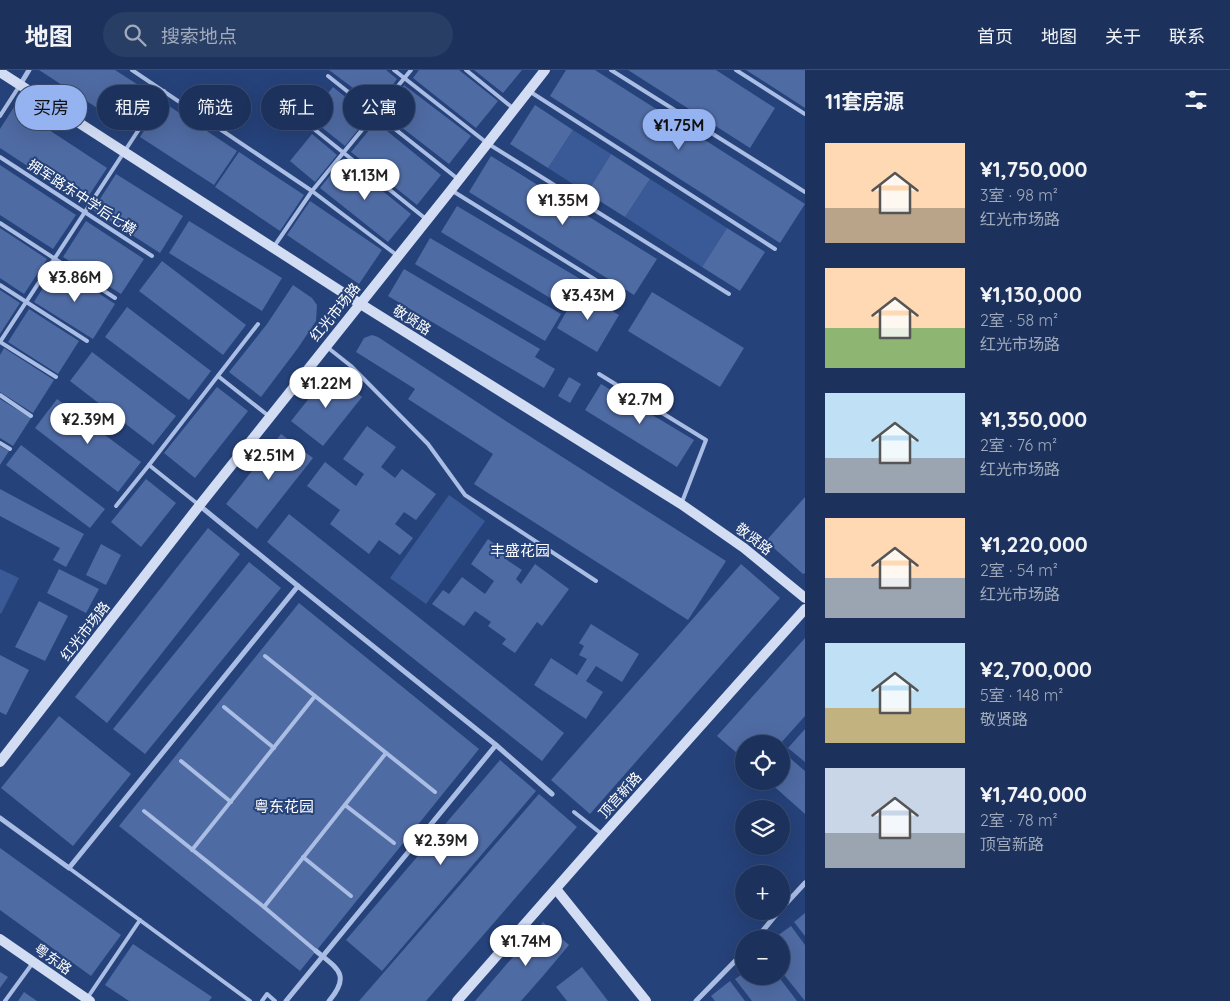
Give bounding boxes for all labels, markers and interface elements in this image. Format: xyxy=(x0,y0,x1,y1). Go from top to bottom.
search box xyxy=(103,12,453,57)
text: 地图 xyxy=(25,21,73,51)
icon: search xyxy=(121,21,149,49)
text: 搜索地点 xyxy=(161,24,237,48)
text: 首页 xyxy=(977,25,1013,48)
text: 地图 xyxy=(1041,25,1077,48)
text: 关于 xyxy=(1105,25,1141,48)
text: 联系 xyxy=(1169,25,1205,48)
chip: 买房 xyxy=(15,85,87,130)
chip: 租房 xyxy=(97,85,169,130)
chip: 筛选 xyxy=(179,85,251,130)
chip: 新上 xyxy=(261,85,333,130)
chip: 公寓 xyxy=(343,85,415,130)
icon: filters xyxy=(1182,86,1210,114)
text: 11套房源 xyxy=(825,88,904,114)
pin: ¥1.75M xyxy=(638,108,720,151)
text: ¥1.75M xyxy=(654,115,704,135)
street label: 拥军路东中学后七横 xyxy=(24,155,141,239)
text: ¥1,750,000 xyxy=(980,156,1087,182)
pin: ¥1.13M xyxy=(324,158,406,201)
icon: home xyxy=(865,163,925,223)
text: ¥1.13M xyxy=(342,165,388,185)
pin: ¥1.35M xyxy=(522,184,604,226)
text: 3室 · 98 m² xyxy=(980,185,1058,205)
text: ¥1.35M xyxy=(538,190,588,210)
text: 红光市场路 xyxy=(980,209,1060,229)
pin: ¥3.86M xyxy=(34,260,116,303)
text: ¥3.86M xyxy=(49,267,101,287)
pin: ¥3.43M xyxy=(547,278,629,321)
street label: 红光市场路 xyxy=(306,279,364,345)
text: ¥1,130,000 xyxy=(980,281,1082,307)
text: ¥3.43M xyxy=(562,285,614,305)
icon: home xyxy=(865,288,925,348)
street label: 敬贤路 xyxy=(389,301,435,339)
text: 2室 · 58 m² xyxy=(980,310,1058,330)
text: 红光市场路 xyxy=(980,334,1060,354)
pin: ¥1.22M xyxy=(285,366,367,409)
text: ¥1.22M xyxy=(300,373,352,393)
pin: ¥2.7M xyxy=(605,382,675,425)
text: ¥2.7M xyxy=(618,389,662,409)
pin: ¥2.39M xyxy=(47,402,129,445)
text: ¥1,350,000 xyxy=(980,406,1087,432)
text: ¥2.39M xyxy=(61,409,115,429)
icon: home xyxy=(865,413,925,473)
text: 2室 · 76 m² xyxy=(980,435,1057,455)
pin: ¥2.51M xyxy=(228,438,310,481)
text: ¥2.51M xyxy=(243,445,295,465)
text: 红光市场路 xyxy=(980,459,1060,479)
street label: 敬贤路 xyxy=(732,519,776,559)
text: ¥1,220,000 xyxy=(980,531,1088,557)
icon: home xyxy=(865,538,925,598)
district label: 丰盛花园 xyxy=(490,541,550,560)
text: 2室 · 54 m² xyxy=(980,560,1058,580)
text: 红光市场路 xyxy=(980,584,1060,604)
street label: 红光市场路 xyxy=(56,598,114,664)
text: ¥2,700,000 xyxy=(980,656,1092,682)
icon: home xyxy=(865,663,925,723)
text: 5室 · 148 m² xyxy=(980,685,1063,705)
text: 敬贤路 xyxy=(980,709,1028,729)
map controls xyxy=(735,735,790,985)
button: locate xyxy=(735,735,790,790)
street label: 顶宫新路 xyxy=(595,768,645,822)
text: ¥1,740,000 xyxy=(980,781,1087,807)
icon: home xyxy=(865,788,925,848)
district label: 粤东花园 xyxy=(254,797,314,816)
button: layers xyxy=(735,800,790,855)
text: 2室 · 78 m² xyxy=(980,810,1058,830)
pin: ¥2.39M xyxy=(400,824,482,866)
text: ¥2.39M xyxy=(414,830,468,850)
text: 顶宫新路 xyxy=(980,834,1044,854)
button: + xyxy=(735,865,790,920)
pin: ¥1.74M xyxy=(485,924,567,967)
button: − xyxy=(735,930,790,985)
text: ¥1.74M xyxy=(501,931,551,951)
street label: 粤东路 xyxy=(31,940,75,978)

